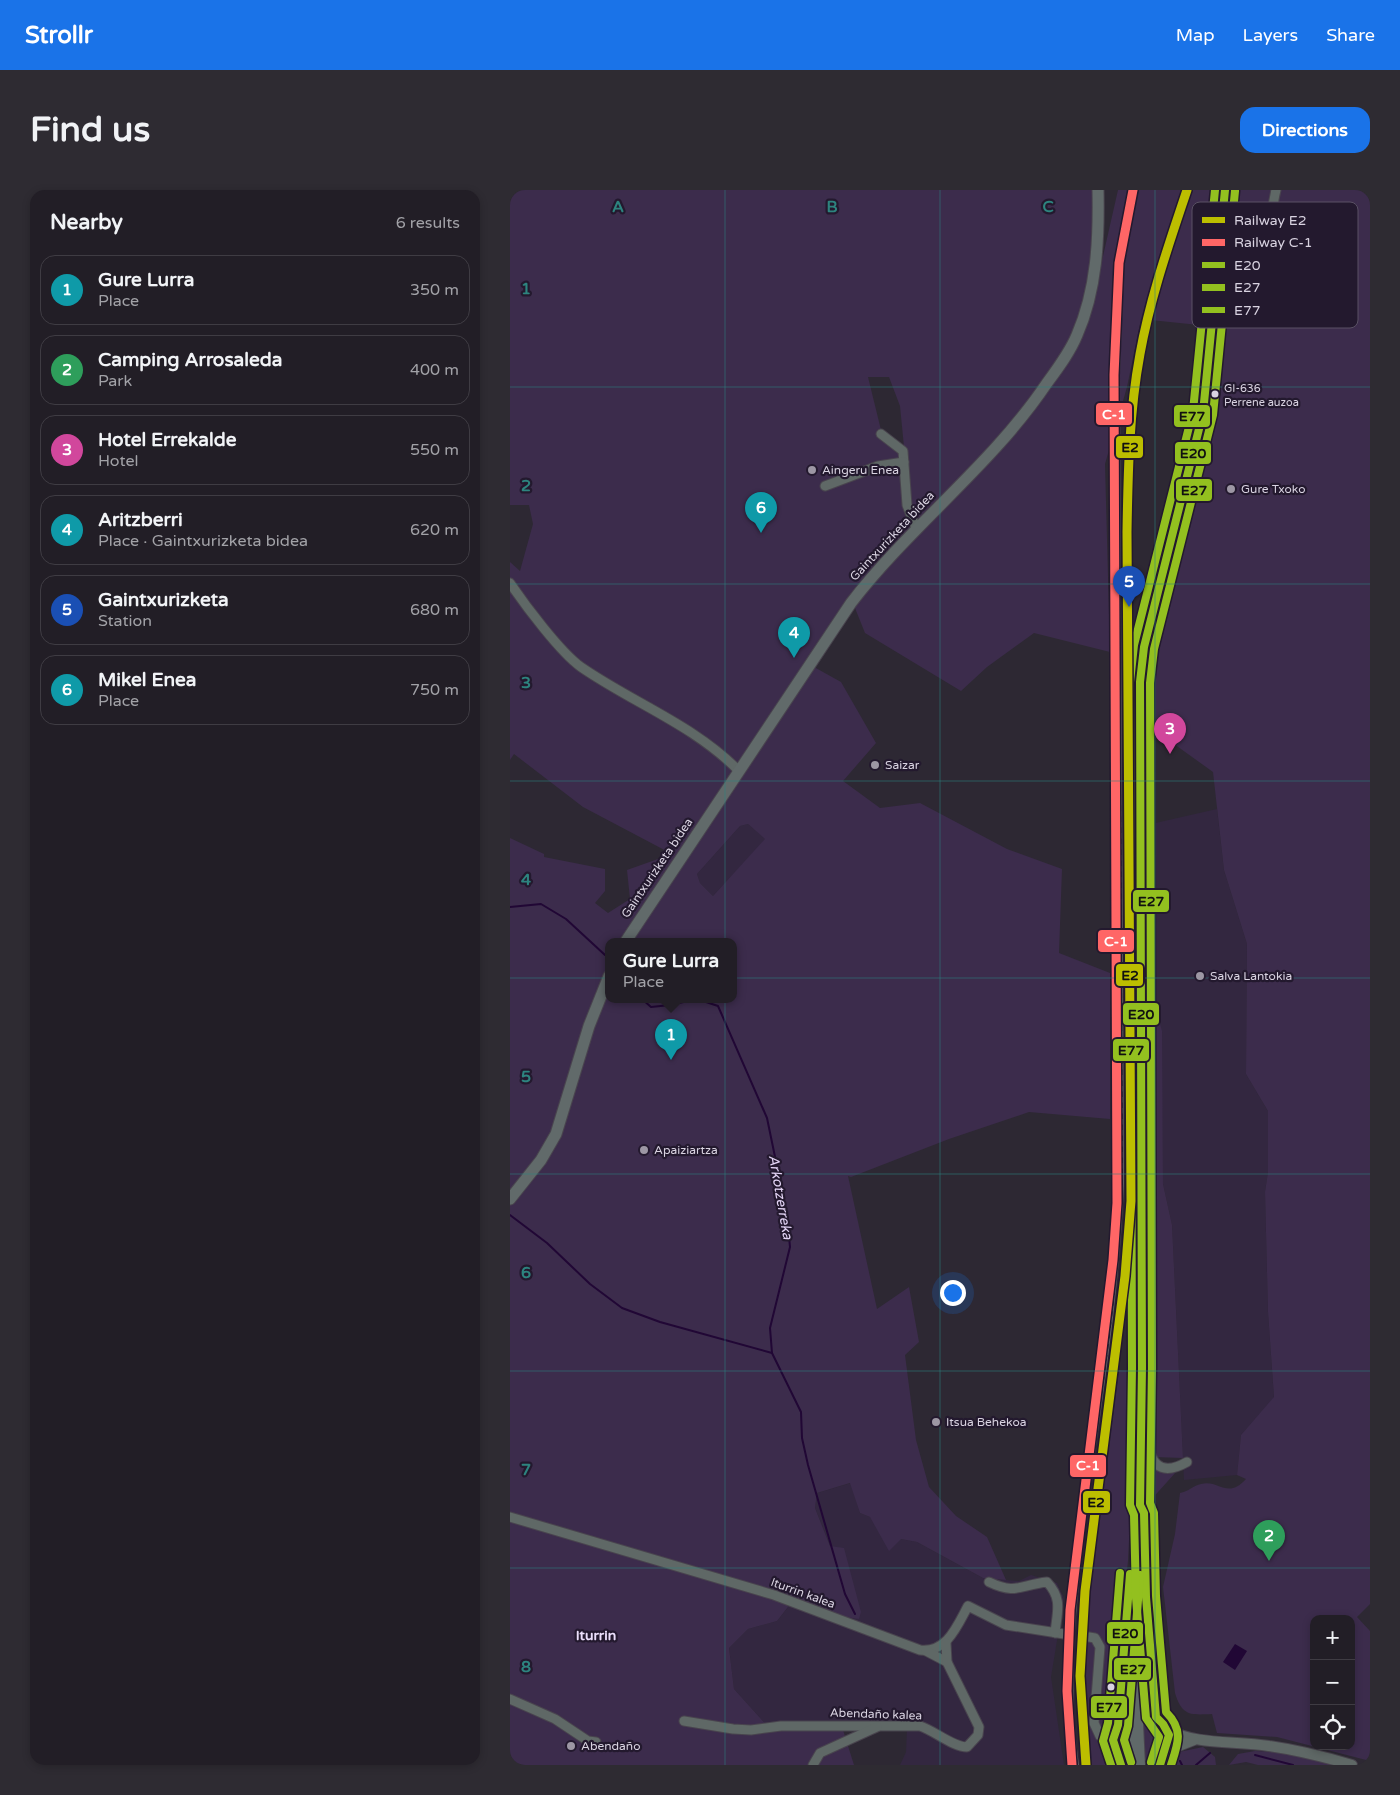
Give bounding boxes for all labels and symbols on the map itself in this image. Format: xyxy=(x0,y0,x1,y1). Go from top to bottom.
text: A xyxy=(612,197,624,217)
text: B xyxy=(826,197,838,217)
text: C xyxy=(1042,197,1054,217)
legend xyxy=(1192,202,1358,328)
text: Railway E2 xyxy=(1234,212,1306,229)
text: Railway C-1 xyxy=(1234,234,1313,251)
text: E20 xyxy=(1234,257,1261,274)
text: 1 xyxy=(521,279,531,299)
text: E27 xyxy=(1234,279,1261,296)
text: E77 xyxy=(1234,302,1261,319)
place label: GI-636 Perrene auzoa xyxy=(1224,382,1299,409)
marker: GI-636 Perrene auzoa xyxy=(1210,389,1220,399)
line badge: C-1 xyxy=(1095,402,1133,426)
line badge: E77 xyxy=(1173,404,1211,428)
text: C-1 xyxy=(1102,406,1126,423)
text: E77 xyxy=(1179,408,1205,425)
line badge: E2 xyxy=(1115,435,1144,459)
text: E2 xyxy=(1121,439,1139,456)
line badge: E20 xyxy=(1174,441,1212,465)
text: E20 xyxy=(1180,445,1206,462)
place label: Aingeru Enea xyxy=(822,463,899,477)
marker: Aingeru Enea xyxy=(806,464,818,476)
text: 2 xyxy=(521,476,531,496)
line badge: E27 xyxy=(1175,478,1213,502)
text: E27 xyxy=(1181,482,1207,499)
place label: Gure Txoko xyxy=(1241,482,1306,496)
marker: Gure Txoko xyxy=(1225,483,1237,495)
street label: Gaintxurizketa bidea xyxy=(847,488,937,584)
pin: 6 xyxy=(745,492,777,533)
pin: 5 xyxy=(1113,566,1145,607)
pin: 4 xyxy=(778,617,810,658)
text: 3 xyxy=(521,673,531,693)
pin: 3 xyxy=(1154,713,1186,754)
place label: Saizar xyxy=(885,758,920,772)
marker: Saizar xyxy=(869,759,881,771)
street label: Gaintxurizketa bidea xyxy=(618,815,696,921)
text: 4 xyxy=(521,870,531,890)
line badge: E27 xyxy=(1132,889,1170,913)
text: E27 xyxy=(1138,893,1164,910)
line badge: C-1 xyxy=(1097,929,1135,953)
text: C-1 xyxy=(1104,933,1128,950)
line badge: E2 xyxy=(1115,963,1144,987)
text: E2 xyxy=(1121,967,1139,984)
place label: Salva Lantokia xyxy=(1210,969,1292,983)
marker: Salva Lantokia xyxy=(1194,970,1206,982)
line badge: E20 xyxy=(1122,1002,1160,1026)
text: E20 xyxy=(1128,1006,1154,1023)
pin: 1 xyxy=(655,1019,687,1060)
line badge: E77 xyxy=(1112,1038,1150,1062)
text: E77 xyxy=(1118,1042,1144,1059)
text: 5 xyxy=(521,1067,531,1087)
place label: Apaiziartza xyxy=(654,1143,718,1157)
marker: Apaiziartza xyxy=(638,1144,650,1156)
water label: Arkotzerreka xyxy=(765,1153,797,1242)
text: 6 xyxy=(521,1263,531,1283)
your location xyxy=(940,1280,966,1306)
place label: Itsua Behekoa xyxy=(946,1415,1026,1429)
marker: Itsua Behekoa xyxy=(930,1416,942,1428)
line badge: C-1 xyxy=(1069,1454,1107,1478)
text: C-1 xyxy=(1076,1457,1100,1474)
text: 7 xyxy=(521,1460,531,1480)
line badge: E2 xyxy=(1082,1490,1111,1514)
text: E2 xyxy=(1087,1494,1105,1511)
pin: 2 xyxy=(1253,1520,1285,1561)
street label: Iturrin kalea xyxy=(769,1575,837,1611)
line badge: E20 xyxy=(1106,1621,1144,1645)
text: E20 xyxy=(1112,1625,1138,1642)
district label: Iturrin xyxy=(576,1627,616,1644)
text: 8 xyxy=(521,1657,531,1677)
line badge: E27 xyxy=(1113,1657,1152,1681)
text: E27 xyxy=(1120,1661,1146,1678)
unlabelled marker xyxy=(1106,1682,1116,1692)
line badge: E77 xyxy=(1090,1695,1128,1719)
text: E77 xyxy=(1096,1699,1122,1716)
street label: Abendaño kalea xyxy=(830,1705,922,1723)
place label: Abendaño xyxy=(581,1739,640,1753)
marker: Abendaño xyxy=(565,1740,577,1752)

